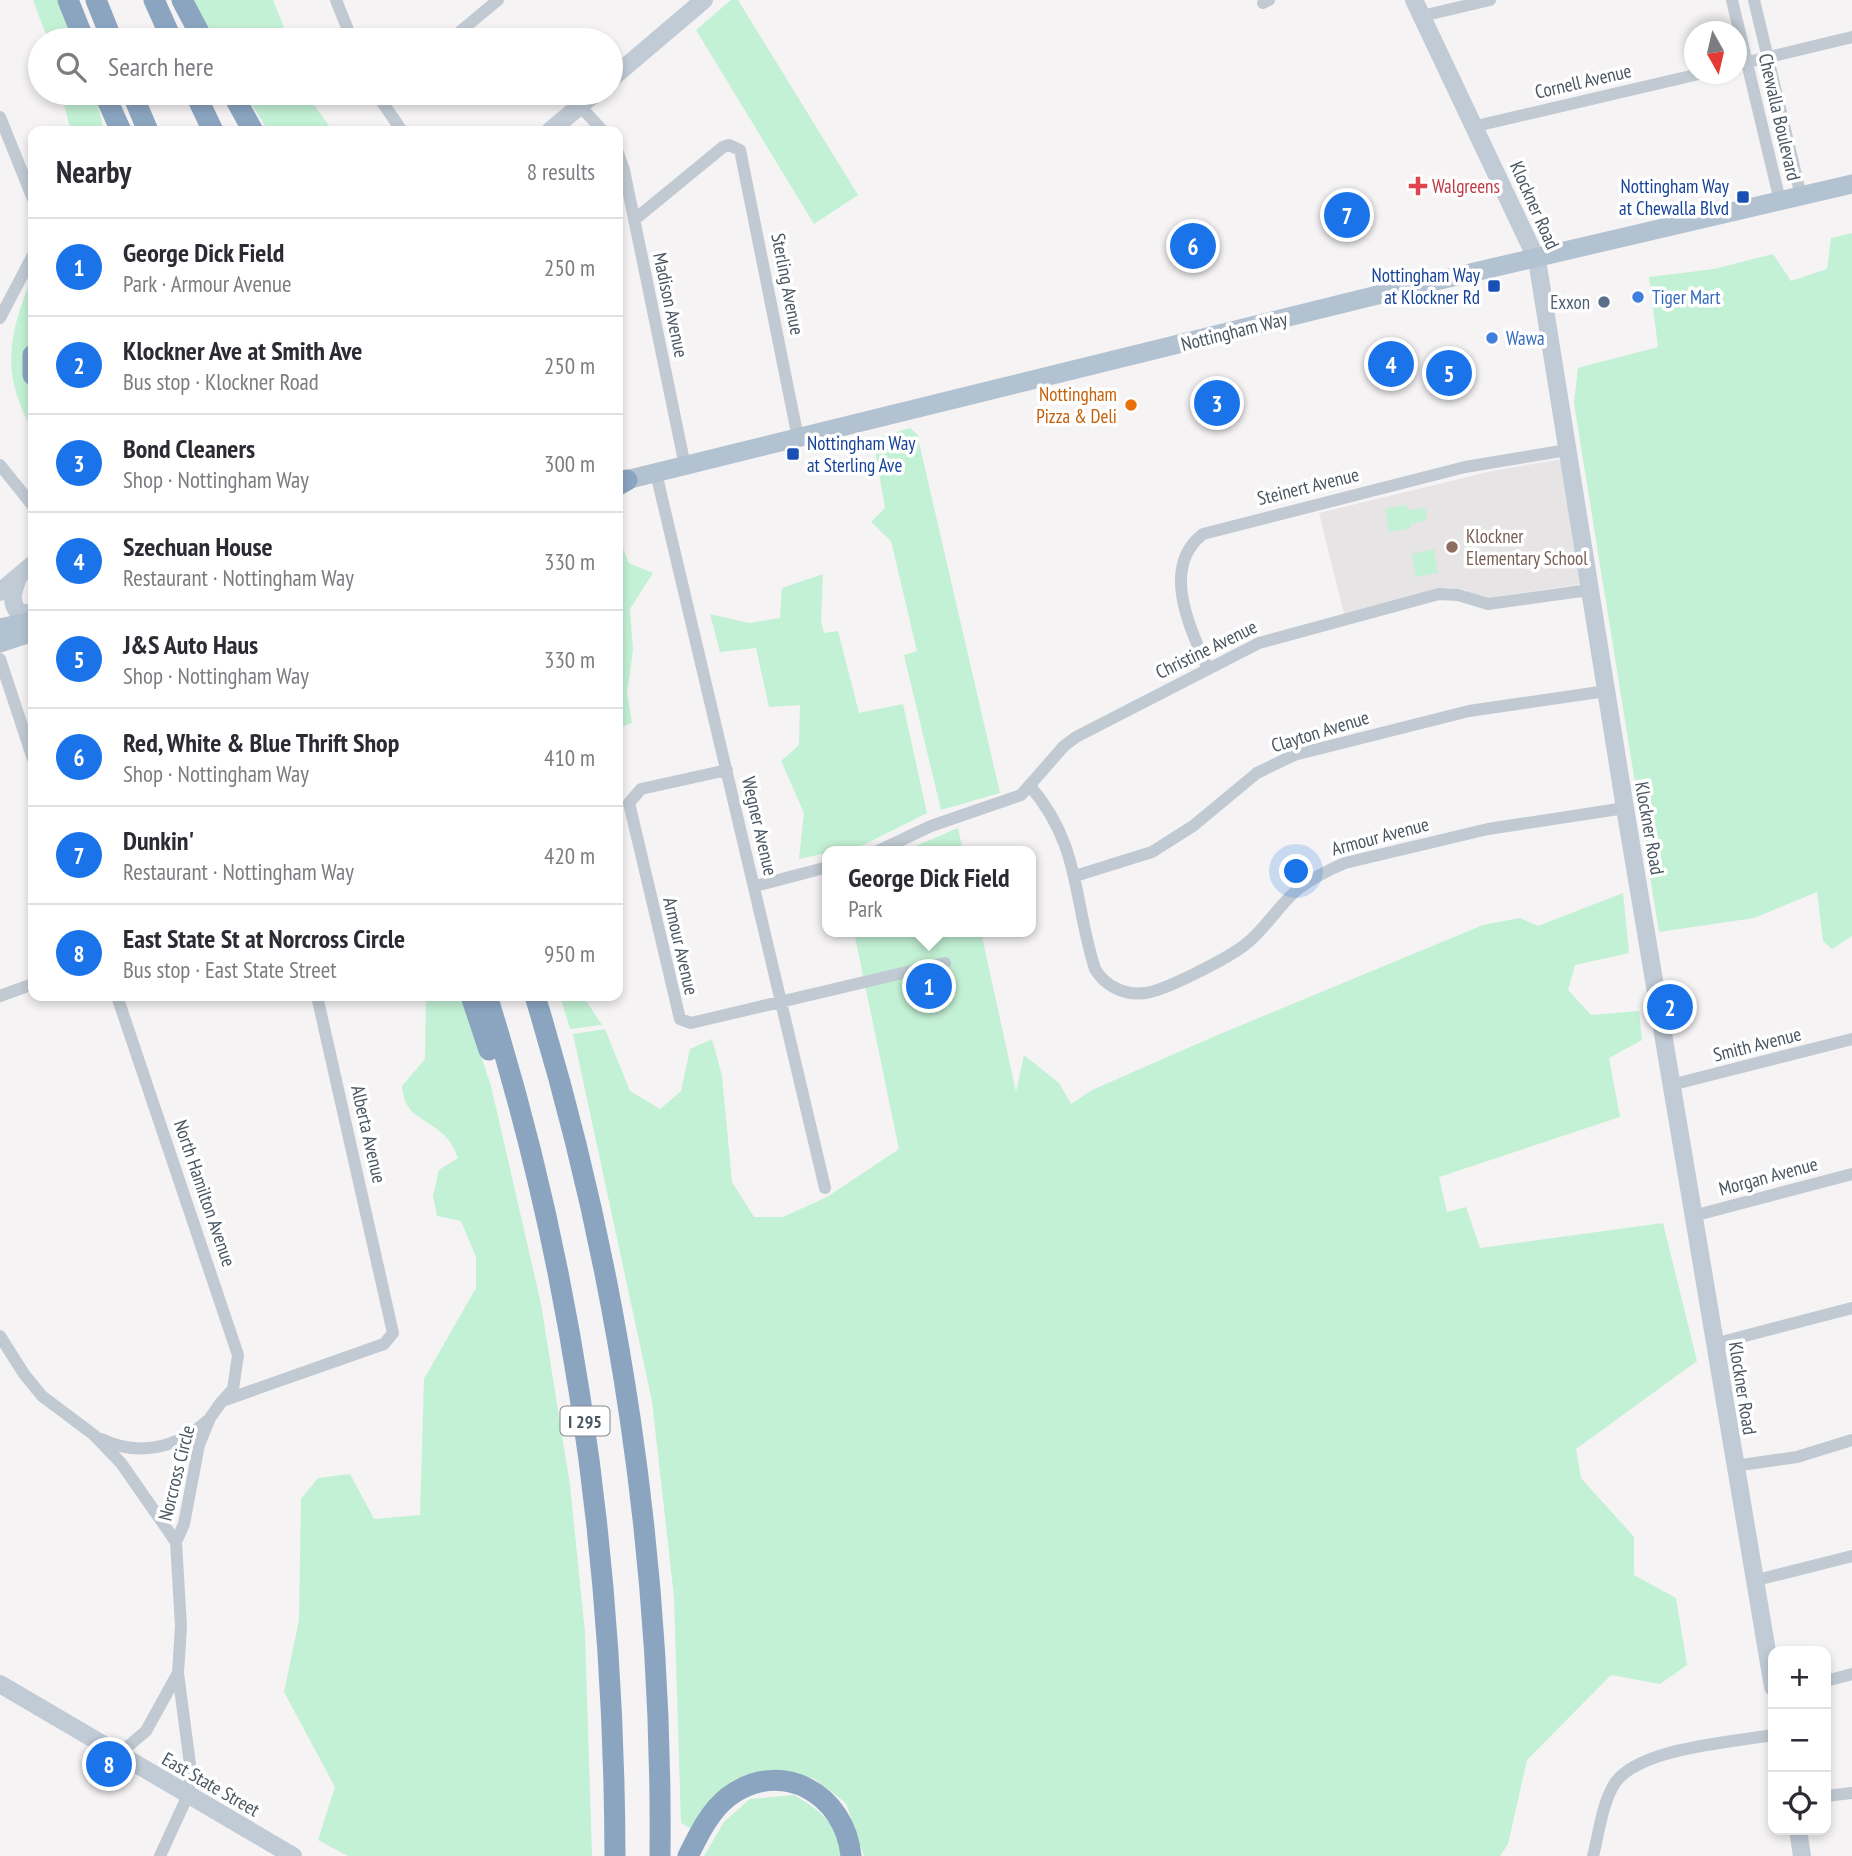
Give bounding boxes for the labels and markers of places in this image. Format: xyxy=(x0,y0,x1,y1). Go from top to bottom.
place label: Walgreens xyxy=(1432,174,1500,198)
place label: Nottingham Way at Chewalla Blvd xyxy=(1619,174,1730,220)
marker: Walgreens xyxy=(1410,178,1426,194)
pin: 7 xyxy=(1324,189,1370,241)
marker: Nottingham Way at Chewalla Blvd xyxy=(1735,189,1751,205)
pin: 6 xyxy=(1170,220,1216,272)
place label: Nottingham Way at Klockner Rd xyxy=(1372,263,1481,309)
marker: Nottingham Way at Klockner Rd xyxy=(1486,278,1502,294)
place label: Tiger Mart xyxy=(1652,285,1721,309)
marker: Tiger Mart xyxy=(1630,289,1646,305)
place label: Exxon xyxy=(1550,290,1590,314)
marker: Exxon xyxy=(1596,294,1612,310)
place label: Wawa xyxy=(1506,326,1545,350)
marker: Wawa xyxy=(1484,330,1500,346)
pin: 4 xyxy=(1368,338,1414,390)
pin: 5 xyxy=(1426,347,1472,399)
pin: 3 xyxy=(1194,377,1240,429)
place label: Nottingham Pizza & Deli xyxy=(1036,382,1117,428)
marker: Nottingham Pizza & Deli xyxy=(1123,397,1139,413)
place label: Nottingham Way at Sterling Ave xyxy=(807,431,916,477)
marker: Nottingham Way at Sterling Ave xyxy=(785,446,801,462)
place label: Klockner Elementary School xyxy=(1466,524,1588,570)
marker: Klockner Elementary School xyxy=(1444,539,1460,555)
pin: 1 xyxy=(906,960,952,1012)
pin: 2 xyxy=(1647,981,1693,1033)
pin: 8 xyxy=(86,1738,132,1790)

